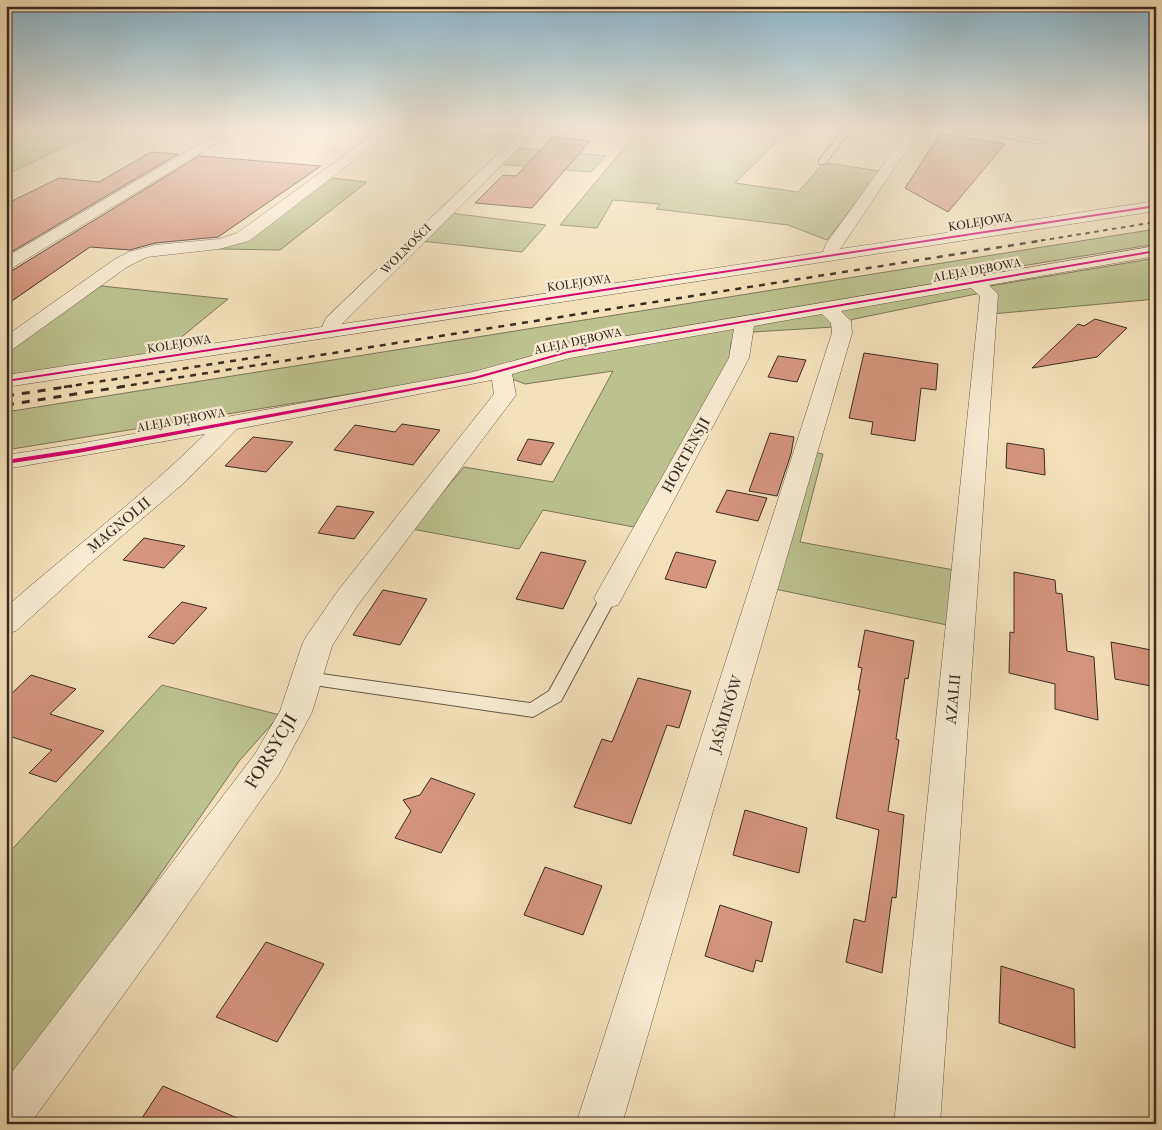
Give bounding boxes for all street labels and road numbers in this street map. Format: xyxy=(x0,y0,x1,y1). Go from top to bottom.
street label: KOLEJOWA xyxy=(947,210,1013,234)
street label: WOLNOŚCI xyxy=(376,220,434,278)
street label: ALEJA DĘBOWA xyxy=(931,255,1022,285)
street label: KOLEJOWA xyxy=(546,272,612,294)
street label: ALEJA DĘBOWA xyxy=(532,325,623,357)
street label: KOLEJOWA xyxy=(146,332,212,356)
street label: ALEJA DĘBOWA xyxy=(135,405,226,435)
street label: HORTENSJI xyxy=(658,414,714,496)
street label: MAGNOLII xyxy=(84,493,155,557)
street label: JAŚMINÓW xyxy=(705,672,747,756)
street label: AZALII xyxy=(942,673,964,726)
street label: FORSYCJI xyxy=(241,710,302,793)

